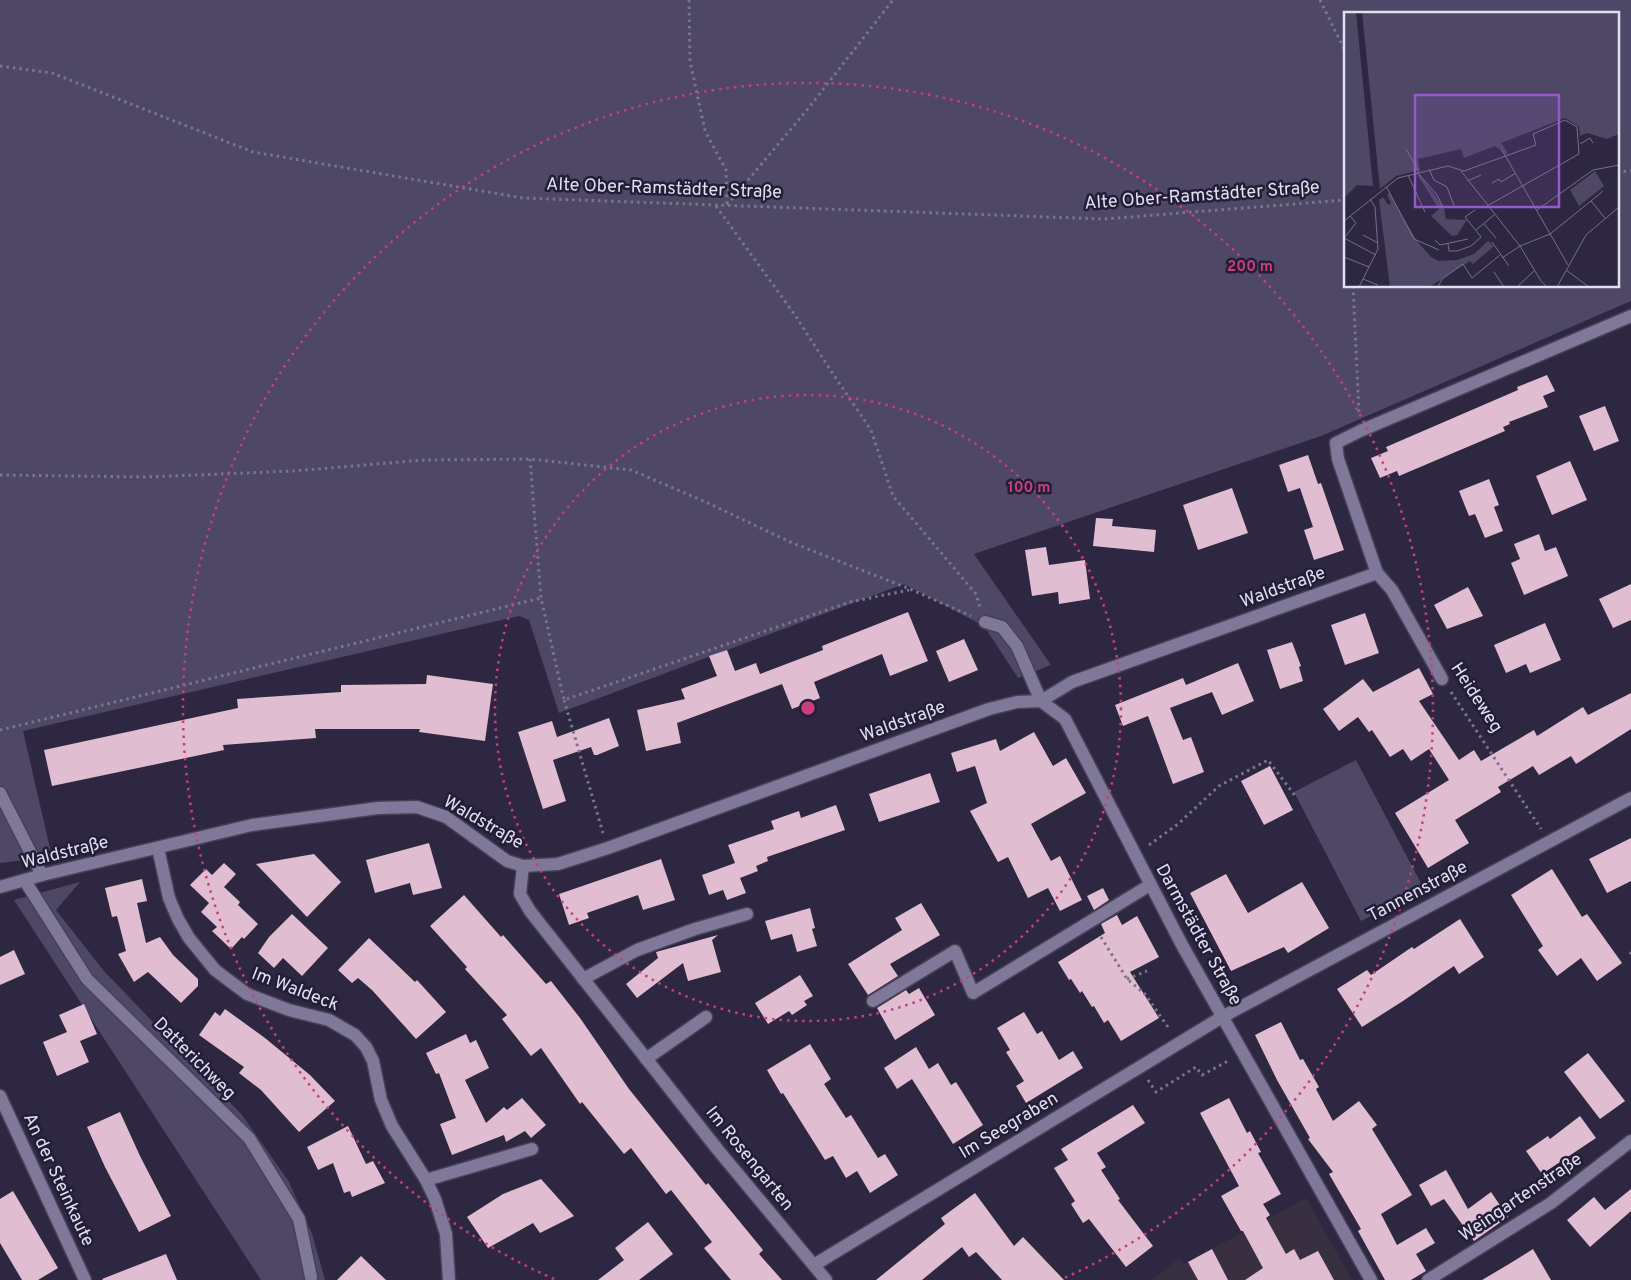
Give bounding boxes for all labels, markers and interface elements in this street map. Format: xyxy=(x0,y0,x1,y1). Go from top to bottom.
inset map xyxy=(1344,12,1618,288)
street label: Alte Ober-Ramstädter Straße xyxy=(546,173,782,205)
street label: Alte Ober-Ramstädter Straße xyxy=(1084,176,1320,216)
text: 200 m xyxy=(1227,258,1273,277)
text: 100 m xyxy=(1008,479,1050,498)
street label: Waldstraße xyxy=(1237,562,1329,614)
street label: Heideweg xyxy=(1445,658,1507,738)
street label: Waldstraße xyxy=(857,696,949,748)
centre of rings xyxy=(799,699,817,717)
street label: Waldstraße xyxy=(439,791,527,855)
street label: Waldstraße xyxy=(19,831,111,875)
street label: Tannenstraße xyxy=(1364,856,1472,928)
street label: Darmstädter Straße xyxy=(1150,860,1246,1010)
street label: Im Waldeck xyxy=(248,963,342,1017)
street label: Datterichweg xyxy=(148,1013,240,1105)
street label: Im Seegraben xyxy=(955,1087,1063,1165)
street label: Im Rosengarten xyxy=(700,1102,798,1216)
street label: An der Steinkaute xyxy=(17,1110,99,1250)
street label: Weingartenstraße xyxy=(1455,1148,1587,1248)

